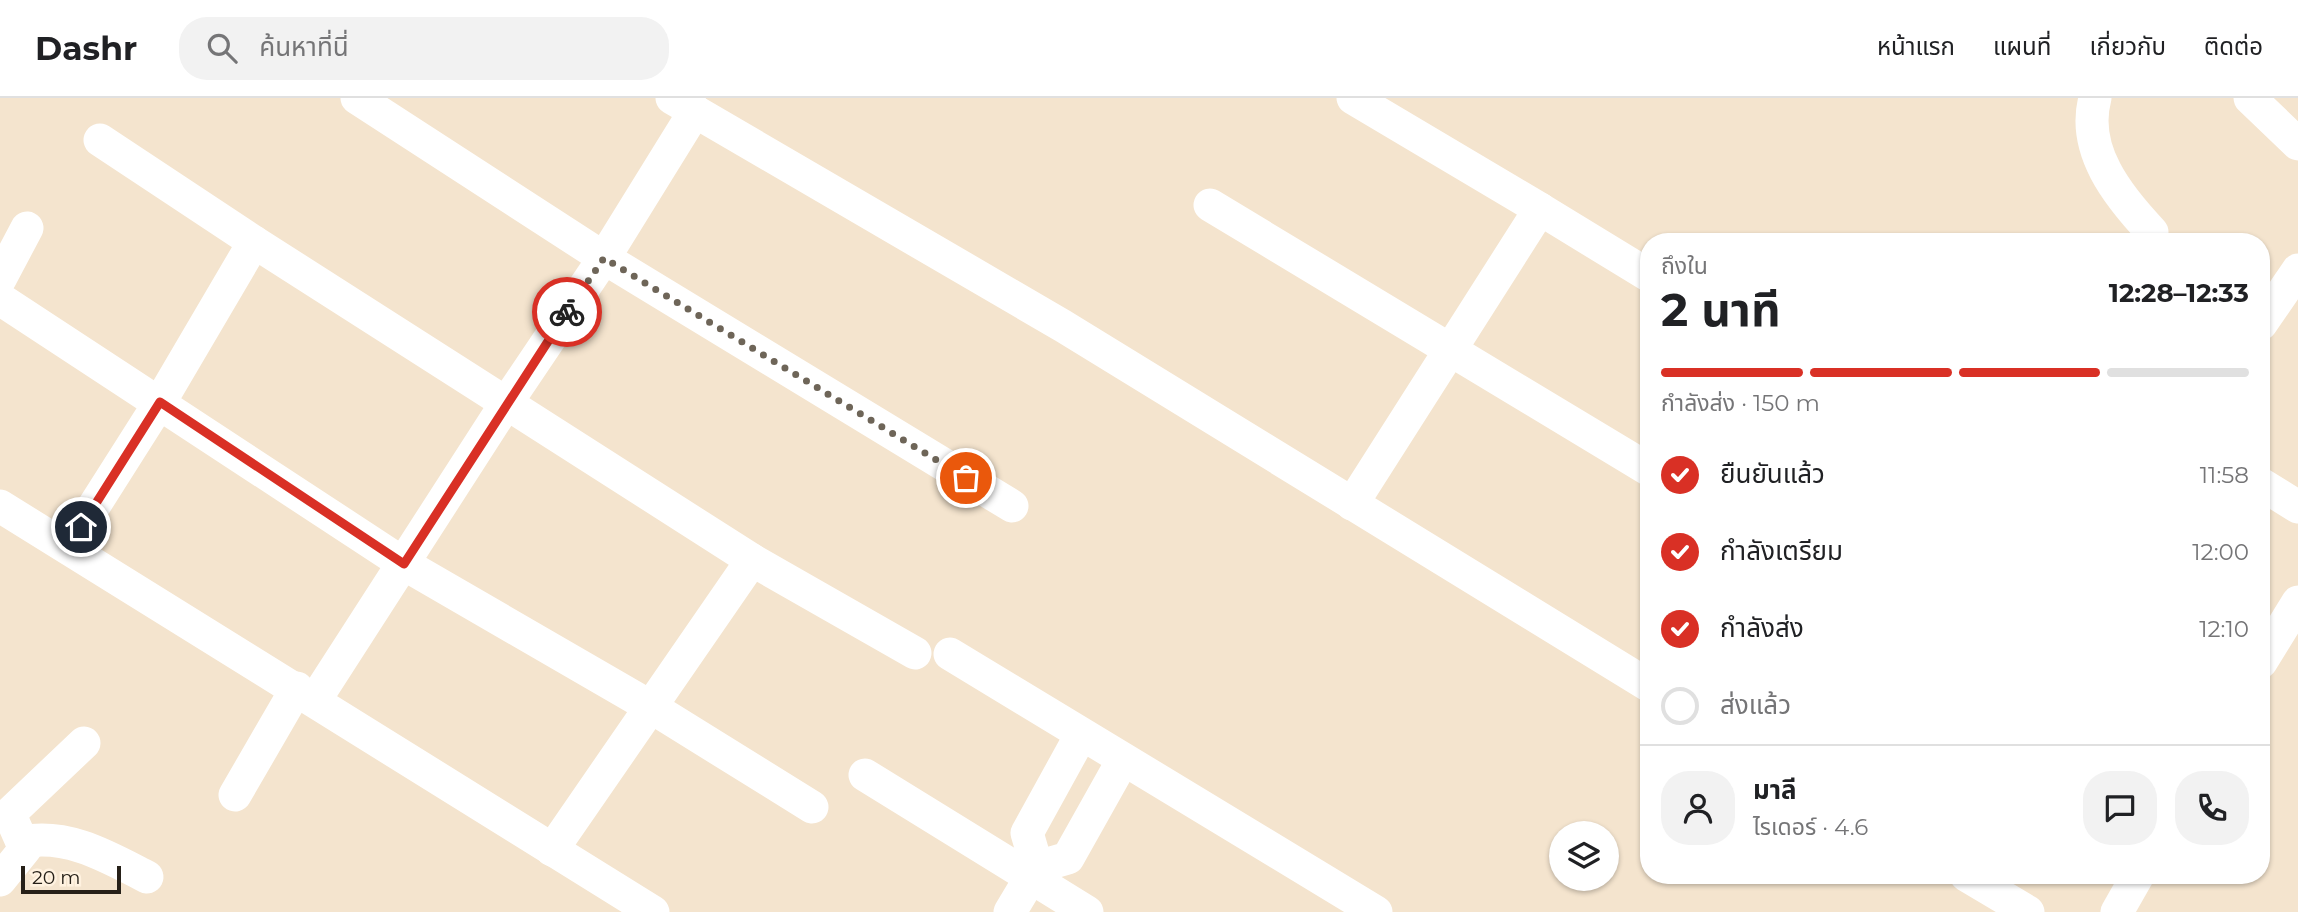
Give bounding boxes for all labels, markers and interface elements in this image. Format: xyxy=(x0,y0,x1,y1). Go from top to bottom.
search box xyxy=(179,17,669,80)
text: Dashr xyxy=(35,28,137,68)
icon: search xyxy=(203,29,241,67)
text: ค้นหาที่นี่ xyxy=(259,31,349,63)
text: หน้าแรก xyxy=(1877,32,1955,61)
text: แผนที่ xyxy=(1993,32,2051,61)
text: เกี่ยวกับ xyxy=(2089,32,2166,61)
text: ติดต่อ xyxy=(2204,32,2263,61)
text: ถึงใน xyxy=(1661,252,1708,280)
courier xyxy=(532,277,602,347)
text: 12:28–12:33 xyxy=(2109,277,2249,309)
text: 2 นาที xyxy=(1661,281,1781,338)
icon: bike xyxy=(548,293,586,331)
text: กำลังส่ง · 150 m xyxy=(1661,389,1820,417)
pin xyxy=(936,448,996,508)
icon: check xyxy=(1661,456,1699,494)
text: ยืนยันแล้ว xyxy=(1720,458,1825,490)
icon: bag xyxy=(947,459,985,497)
text: 11:58 xyxy=(2200,461,2249,489)
pin xyxy=(51,497,111,557)
icon: home xyxy=(62,508,100,546)
icon: check xyxy=(1661,533,1699,571)
text: กำลังเตรียม xyxy=(1720,535,1843,567)
text: 12:00 xyxy=(2192,538,2249,566)
icon: check xyxy=(1661,610,1699,648)
text: กำลังส่ง xyxy=(1720,612,1804,644)
text: 12:10 xyxy=(2199,615,2249,643)
text: ส่งแล้ว xyxy=(1720,689,1791,721)
button: person xyxy=(1661,771,1735,845)
button: chat xyxy=(2083,771,2157,845)
button: phone xyxy=(2175,771,2249,845)
text: มาลี xyxy=(1753,774,1797,806)
text: ไรเดอร์ · 4.6 xyxy=(1753,813,1868,841)
map controls xyxy=(1549,821,1619,891)
button: layers xyxy=(1549,821,1619,891)
scale bar xyxy=(21,863,121,895)
text: 20 m xyxy=(32,866,80,889)

